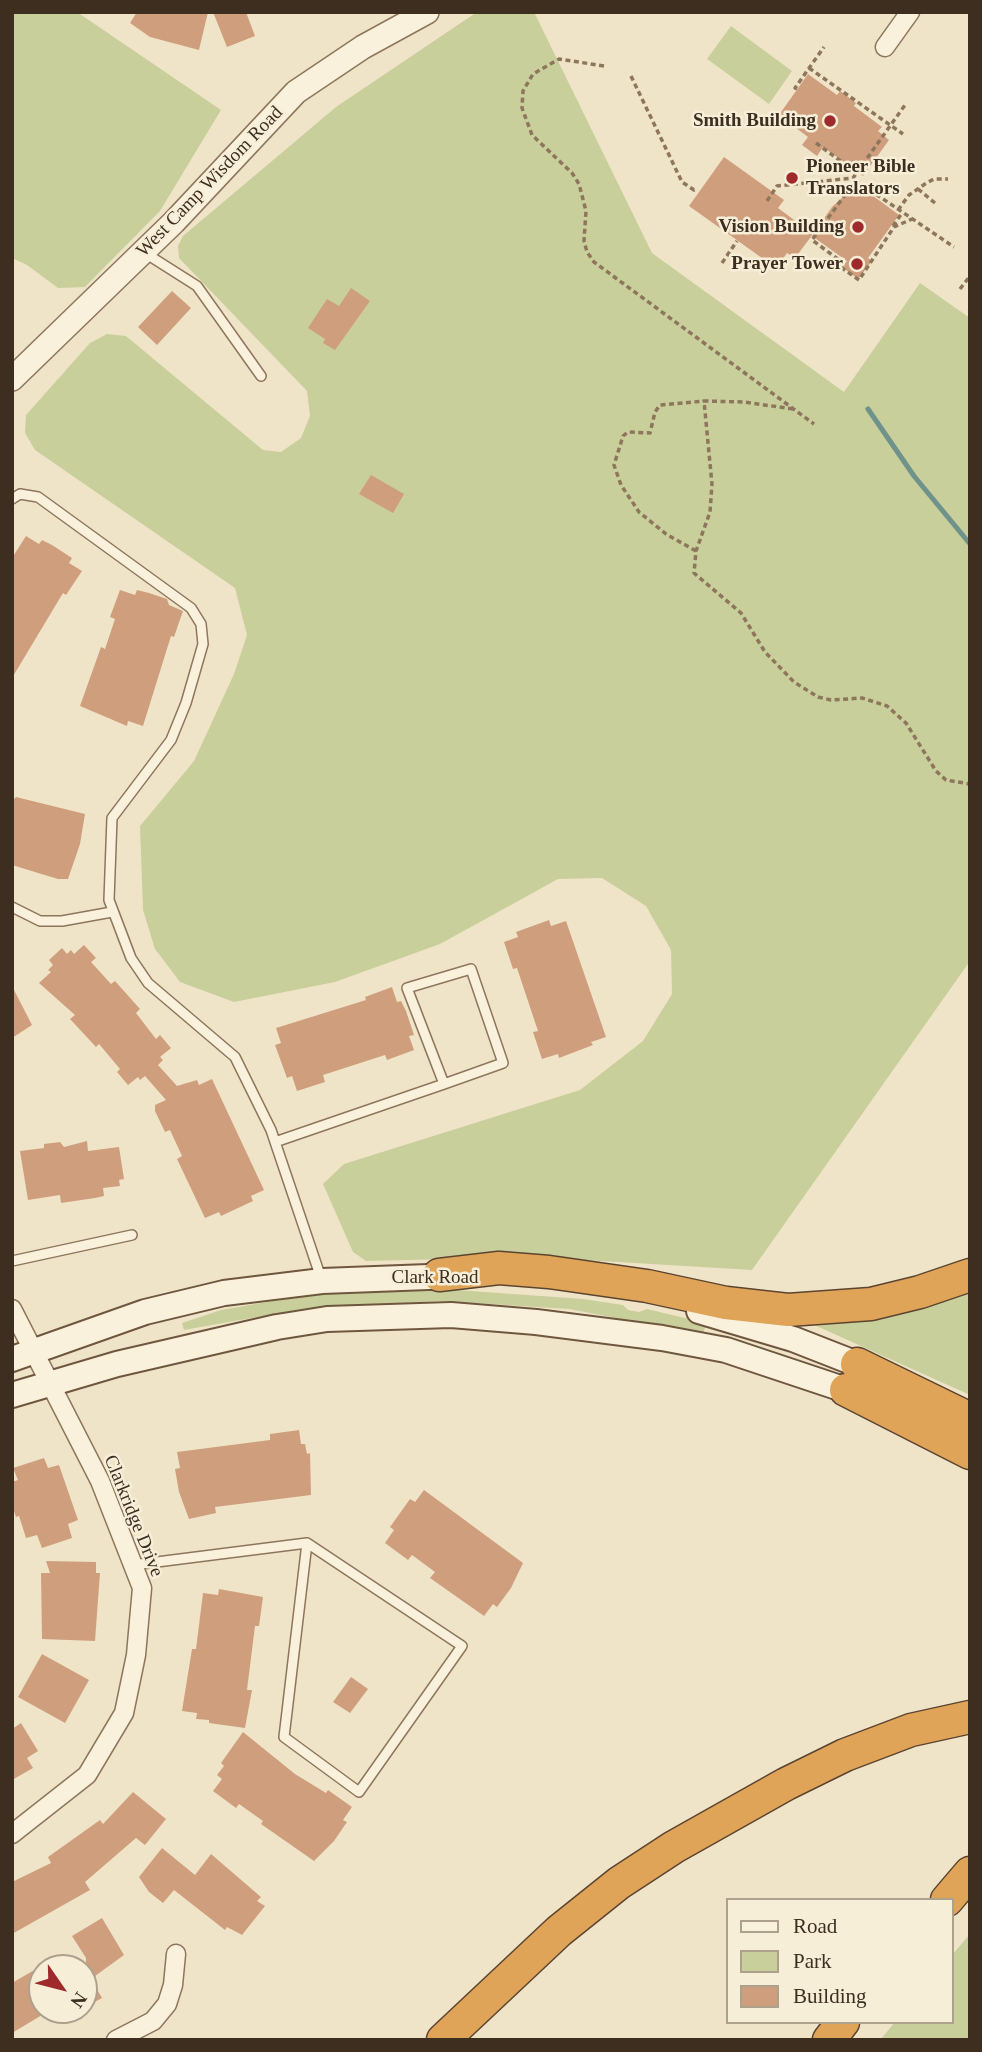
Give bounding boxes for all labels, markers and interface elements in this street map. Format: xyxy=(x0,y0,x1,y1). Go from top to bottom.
street label: West Camp Wisdom Road xyxy=(132,102,288,262)
place label: Smith Building xyxy=(693,110,816,132)
marker: Smith Building xyxy=(822,113,838,129)
place label: Pioneer Bible Translators xyxy=(806,156,915,200)
marker: Pioneer Bible Translators xyxy=(784,170,800,186)
place label: Vision Building xyxy=(719,216,844,238)
marker: Vision Building xyxy=(850,219,866,235)
place label: Prayer Tower xyxy=(731,253,843,275)
marker: Prayer Tower xyxy=(849,256,865,272)
street label: Clark Road xyxy=(391,1267,479,1289)
street label: Clarkridge Drive xyxy=(98,1452,168,1580)
legend xyxy=(726,1898,954,2024)
text: Road xyxy=(793,1914,837,1938)
text: Park xyxy=(793,1949,832,1973)
north arrow xyxy=(28,1954,98,2024)
text: Building xyxy=(793,1984,867,2008)
text: N xyxy=(66,1989,92,2012)

